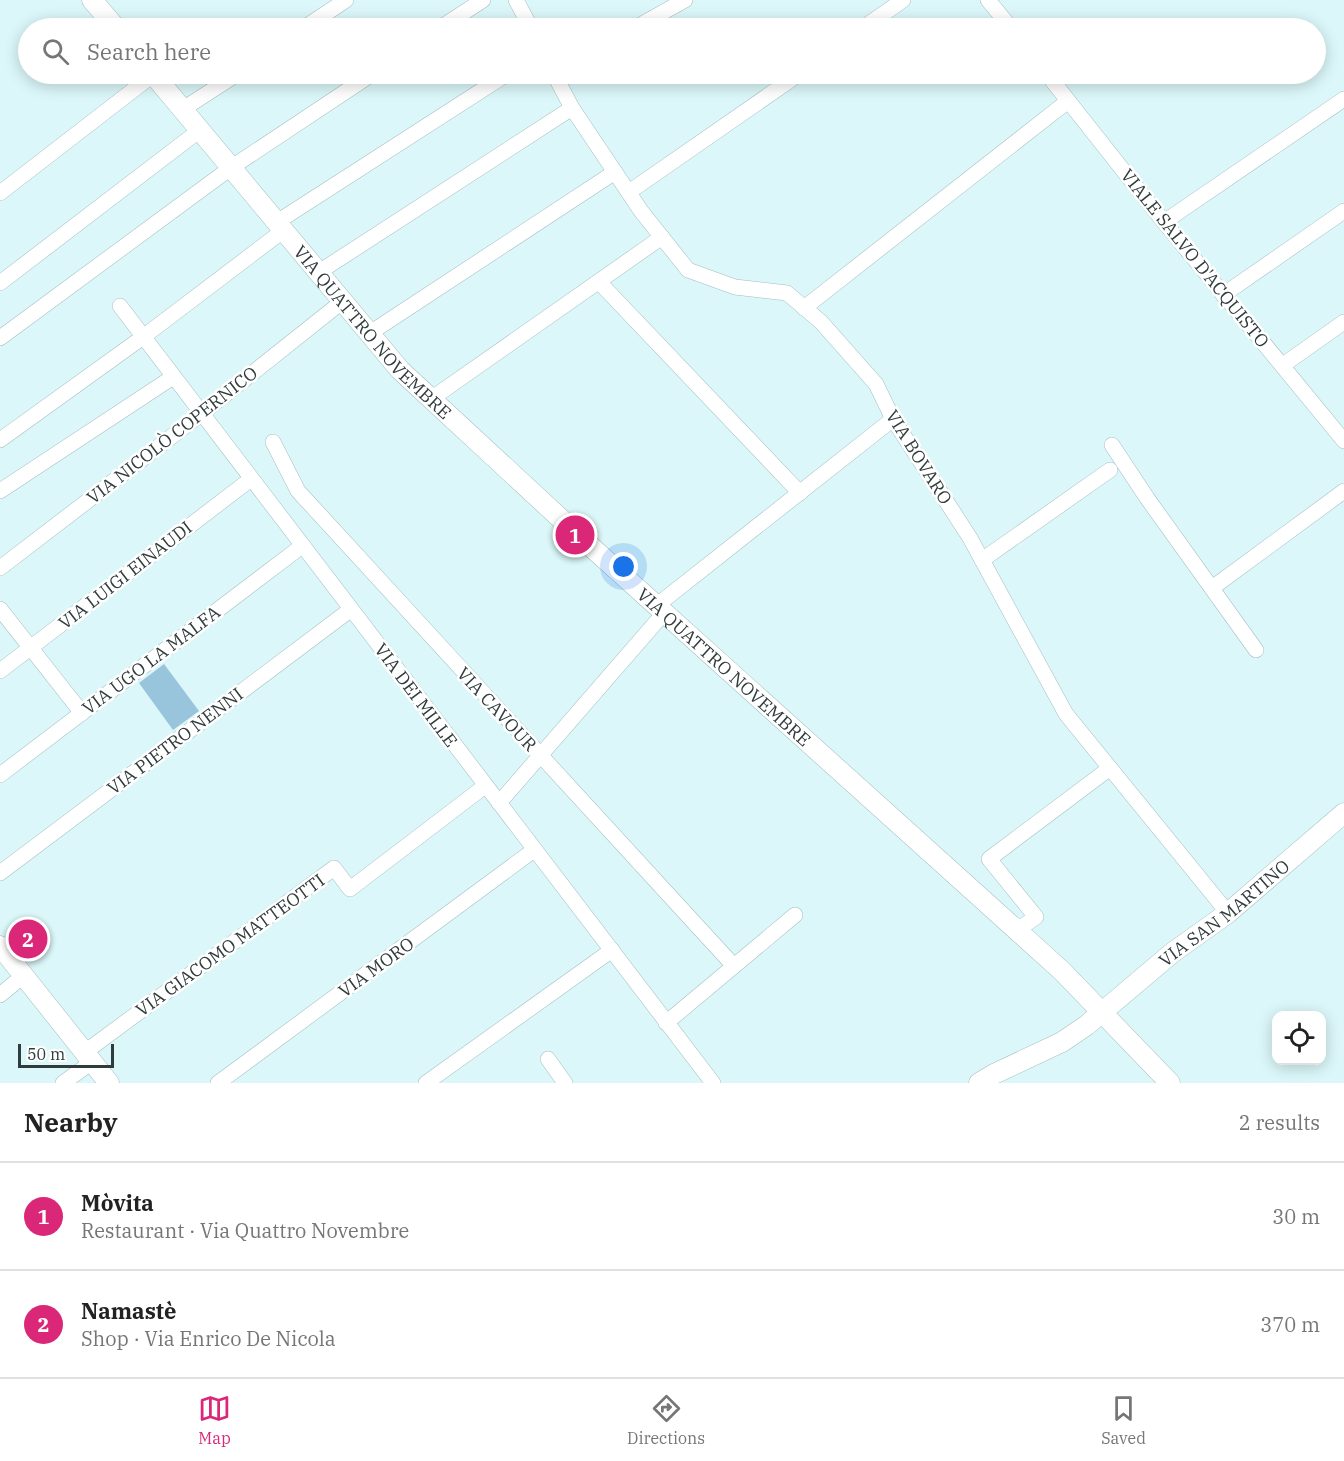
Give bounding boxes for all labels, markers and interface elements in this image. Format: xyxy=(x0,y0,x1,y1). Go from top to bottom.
search box xyxy=(18,18,1326,84)
icon: search xyxy=(39,35,72,68)
text: Search here xyxy=(87,37,211,66)
street label: VIALE SALVO D'ACQUISTO xyxy=(1116,164,1274,352)
street label: VIA QUATTRO NOVEMBRE xyxy=(289,240,457,424)
street label: VIA NICOLÒ COPERNICO xyxy=(82,361,262,509)
street label: VIA BOVARO xyxy=(881,405,957,509)
pin: 1 xyxy=(556,512,594,558)
street label: VIA LUIGI EINAUDI xyxy=(54,516,196,634)
your location xyxy=(609,552,638,581)
street label: VIA QUATTRO NOVEMBRE xyxy=(633,582,816,751)
street label: VIA UGO LA MALFA xyxy=(77,600,225,719)
street label: VIA DEI MILLE xyxy=(369,638,463,752)
street label: VIA CAVOUR xyxy=(452,662,542,756)
street label: VIA PIETRO NENNI xyxy=(103,682,247,800)
street label: VIA SAN MARTINO xyxy=(1154,854,1294,971)
street label: VIA GIACOMO MATTEOTTI xyxy=(131,869,329,1021)
pin: 2 xyxy=(9,916,48,962)
street label: VIA MORO xyxy=(334,932,418,1002)
map controls xyxy=(1272,1011,1326,1065)
button: locate xyxy=(1272,1011,1326,1065)
scale bar xyxy=(18,1041,114,1068)
text: 50 m xyxy=(27,1044,65,1064)
text: Nearby xyxy=(24,1105,118,1139)
text: 2 results xyxy=(1239,1109,1320,1136)
text: Mòvita xyxy=(81,1188,154,1217)
text: 1 xyxy=(38,1203,50,1230)
text: 30 m xyxy=(1272,1203,1320,1230)
text: Restaurant · Via Quattro Novembre xyxy=(81,1217,409,1244)
text: Namastè xyxy=(81,1296,176,1325)
text: 2 xyxy=(38,1311,50,1338)
text: 370 m xyxy=(1260,1311,1320,1338)
text: Shop · Via Enrico De Nicola xyxy=(81,1325,336,1352)
tab: Map xyxy=(198,1392,231,1448)
tab: Directions xyxy=(627,1392,705,1448)
tab: Saved xyxy=(1101,1392,1146,1448)

